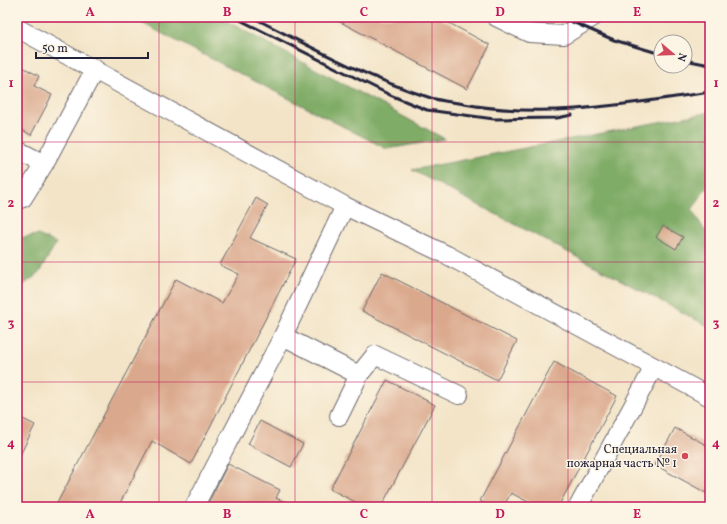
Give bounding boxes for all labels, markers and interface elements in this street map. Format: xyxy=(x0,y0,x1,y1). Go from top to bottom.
text: A xyxy=(85,4,95,22)
text: B xyxy=(223,4,232,22)
text: C xyxy=(360,4,368,22)
text: D xyxy=(495,4,505,22)
text: E xyxy=(633,4,641,22)
scale bar xyxy=(36,34,148,60)
north arrow xyxy=(653,34,693,74)
text: 50 m xyxy=(42,41,68,57)
text: N xyxy=(673,51,689,63)
text: 1 xyxy=(8,75,14,93)
text: 1 xyxy=(713,75,719,93)
text: 2 xyxy=(8,195,15,213)
text: 2 xyxy=(713,195,720,213)
text: 3 xyxy=(8,315,15,333)
text: 3 xyxy=(713,315,720,333)
text: 4 xyxy=(7,435,15,453)
text: 4 xyxy=(712,435,720,453)
place label: Специальная пожарная часть № 1 xyxy=(567,442,677,472)
marker: Специальная пожарная часть № 1 xyxy=(680,451,690,461)
text: A xyxy=(85,506,95,524)
text: B xyxy=(223,506,232,524)
text: C xyxy=(360,506,368,524)
text: D xyxy=(495,506,505,524)
text: E xyxy=(633,506,641,524)

